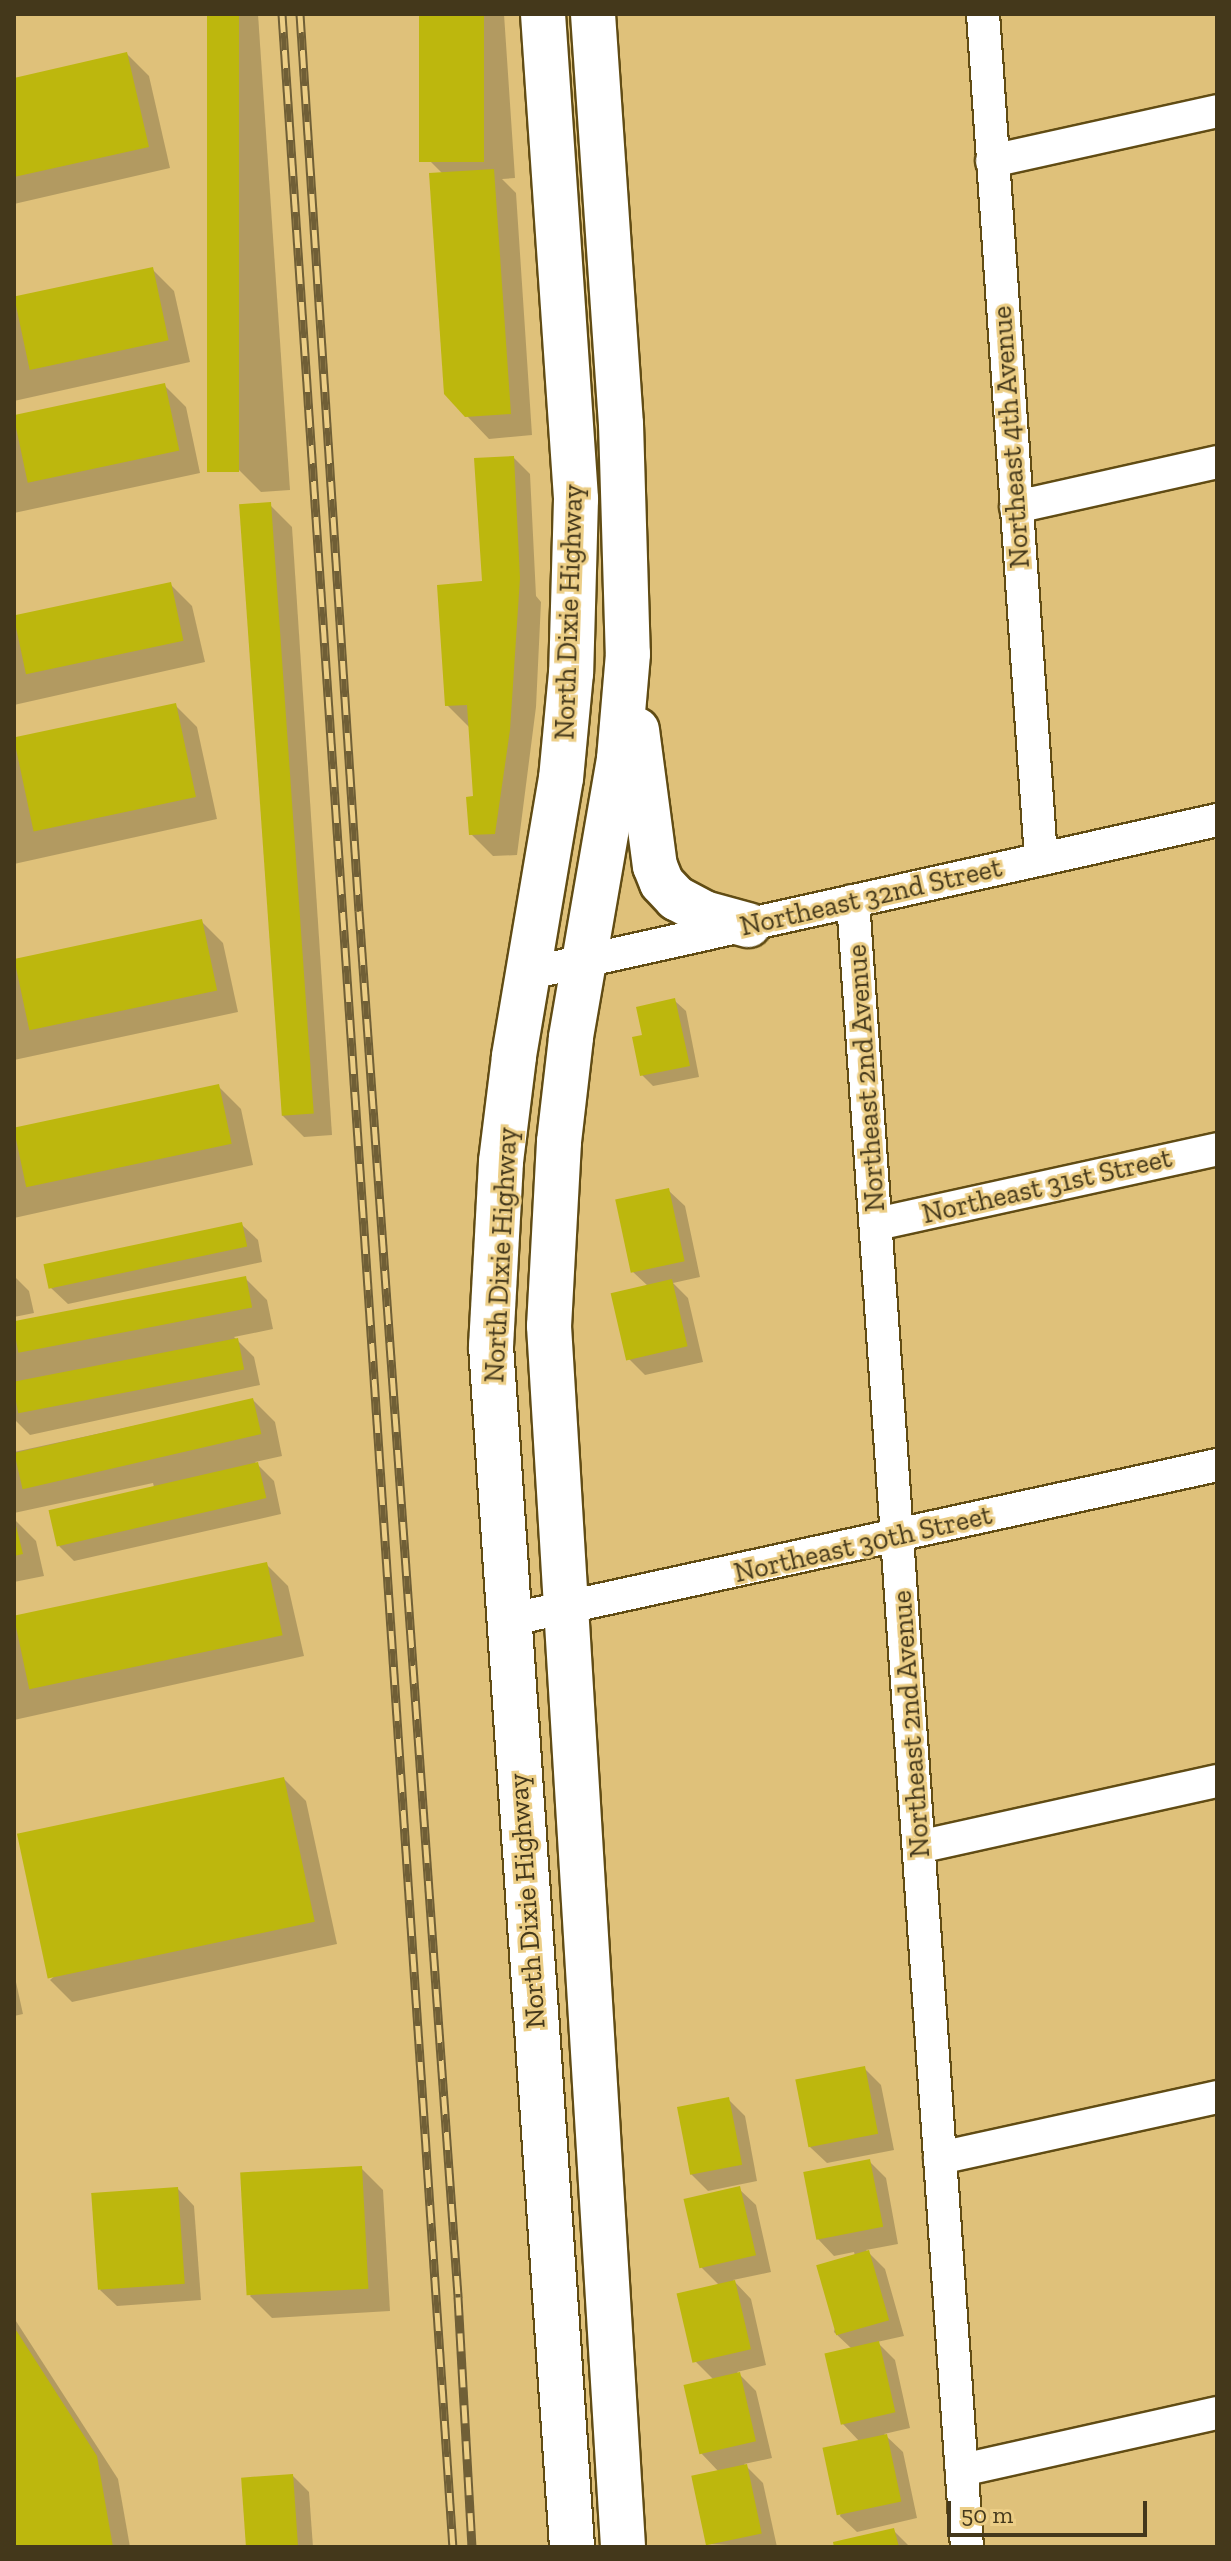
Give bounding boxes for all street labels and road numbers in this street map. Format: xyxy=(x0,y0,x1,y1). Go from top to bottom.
street label: Northeast 4th Avenue xyxy=(985,304,1037,570)
street label: North Dixie Highway xyxy=(548,483,590,741)
street label: Northeast 32nd Street xyxy=(737,851,1005,943)
street label: Northeast 2nd Avenue xyxy=(840,943,892,1213)
street label: North Dixie Highway xyxy=(478,1126,524,1384)
street label: Northeast 31st Street xyxy=(919,1141,1175,1231)
street label: Northeast 30th Street xyxy=(731,1498,995,1590)
street label: Northeast 2nd Avenue xyxy=(885,1589,937,1859)
street label: North Dixie Highway xyxy=(501,1772,553,2030)

